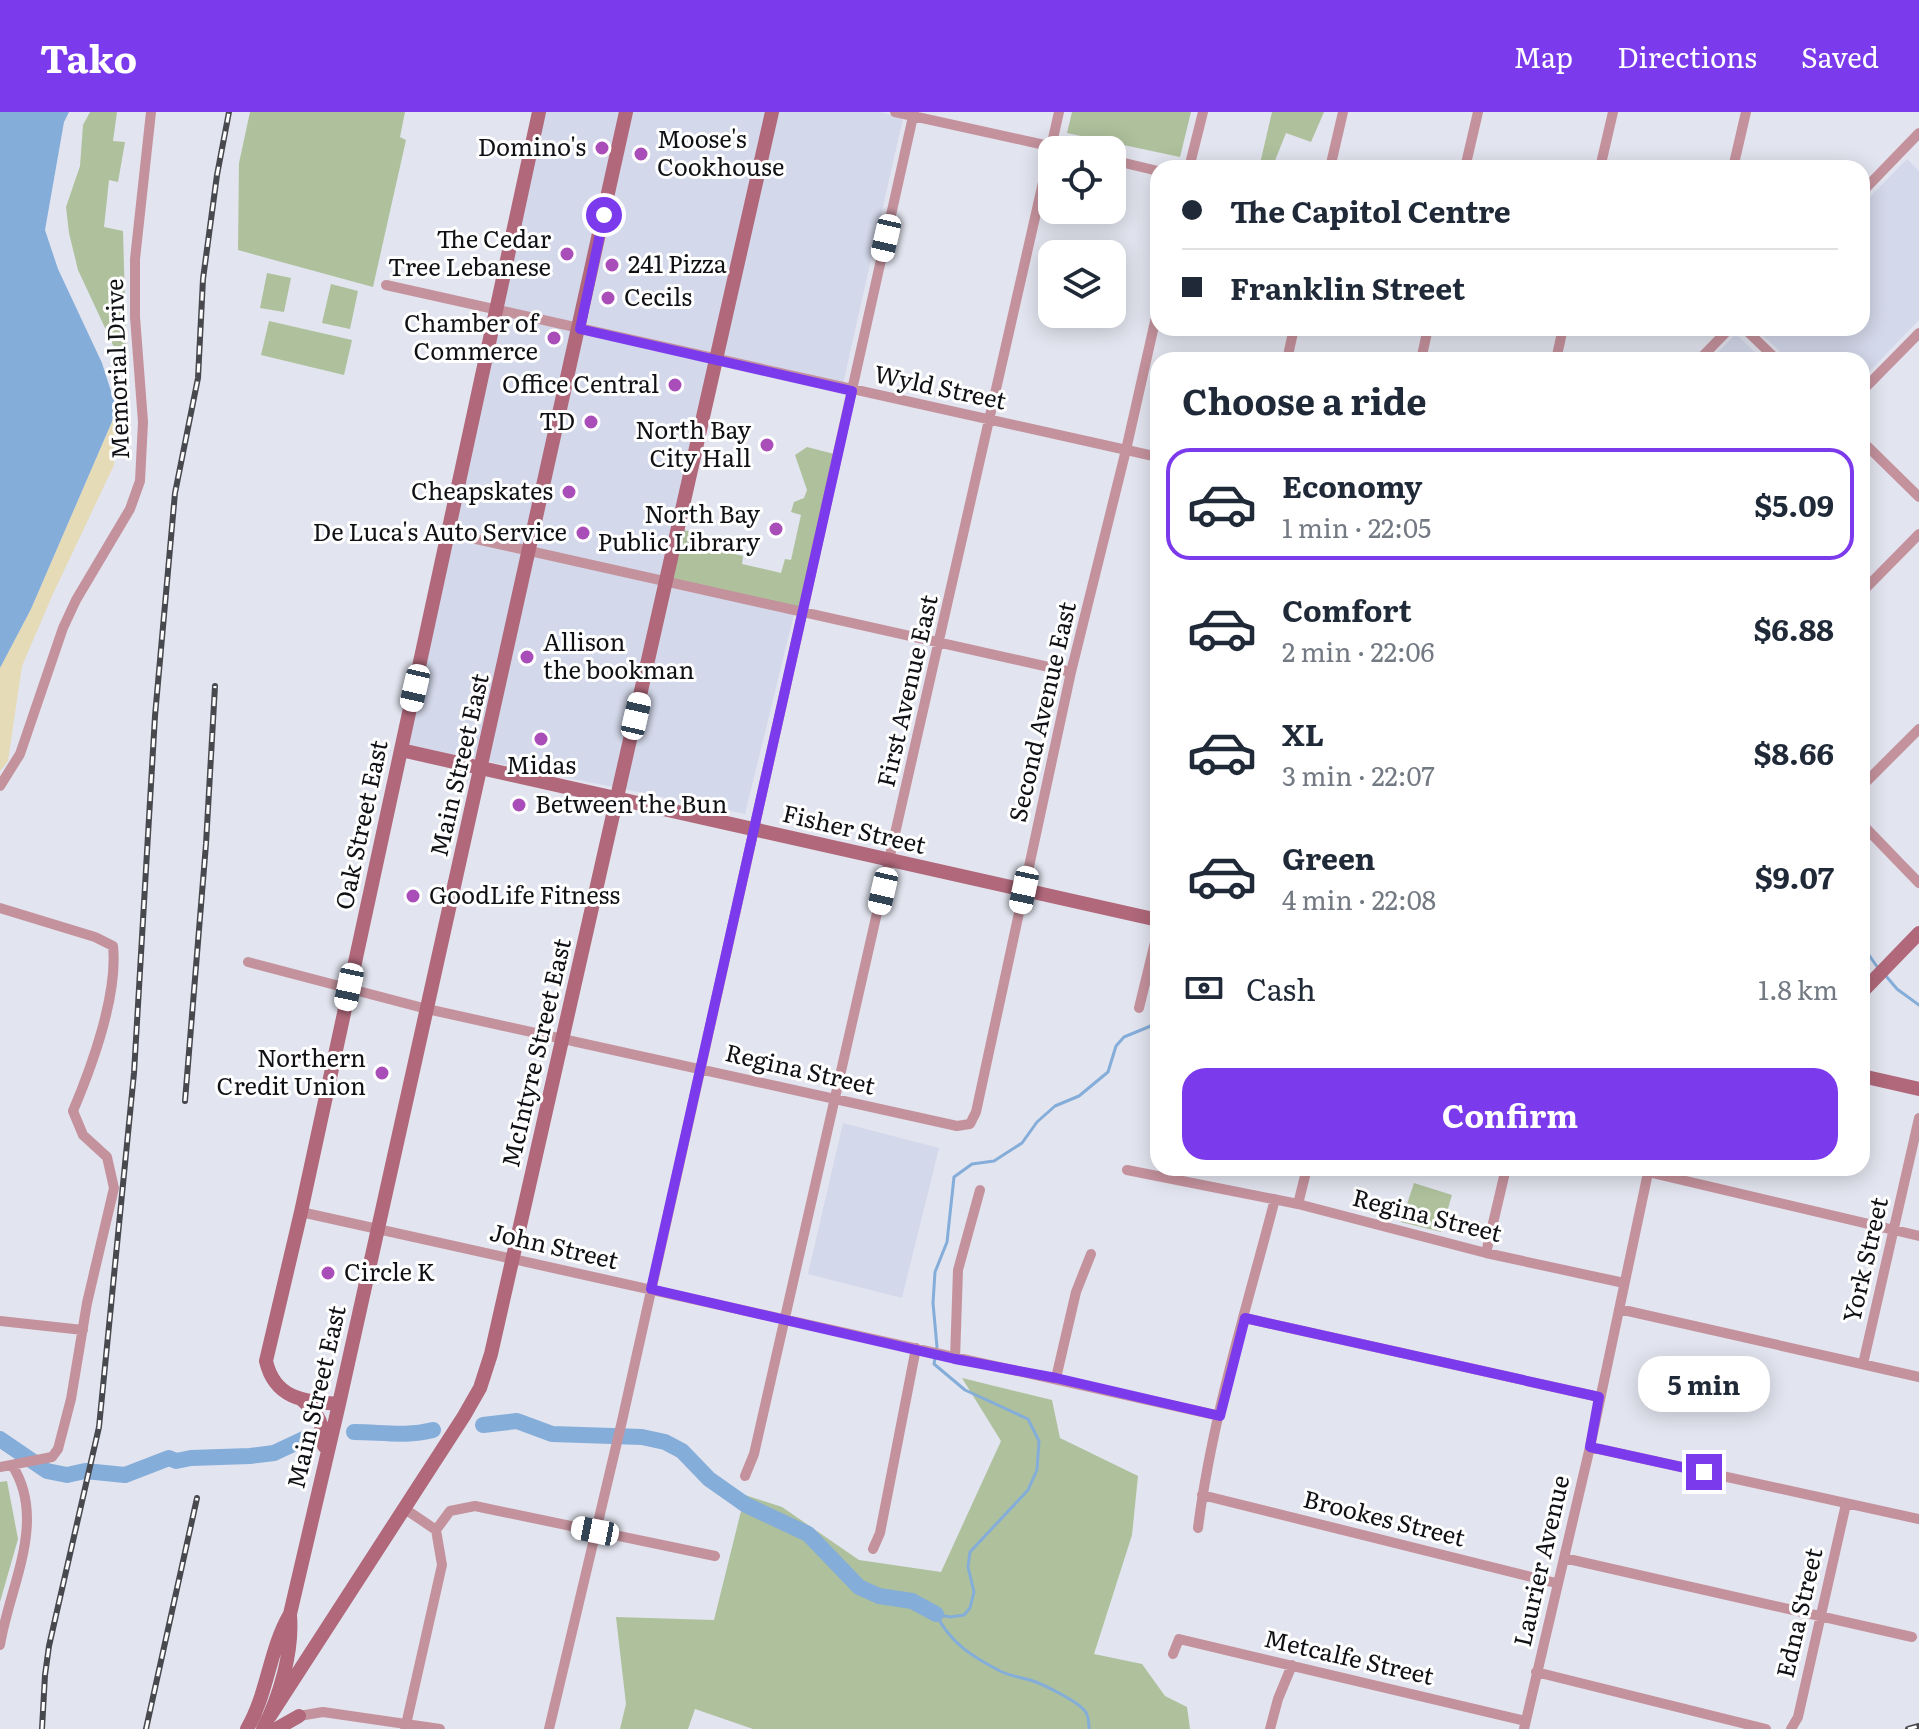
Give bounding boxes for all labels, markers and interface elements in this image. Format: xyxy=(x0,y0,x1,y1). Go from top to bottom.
text: Tako xyxy=(40,28,137,85)
text: Map xyxy=(1514,35,1573,77)
text: Directions xyxy=(1617,35,1757,77)
text: Saved xyxy=(1801,35,1879,77)
place label: Moose's Cookhouse xyxy=(657,120,784,183)
place label: Domino's xyxy=(478,128,586,163)
map controls xyxy=(1038,136,1126,328)
button: locate xyxy=(1038,136,1126,224)
marker: Domino's xyxy=(593,139,611,157)
marker: Moose's Cookhouse xyxy=(632,145,650,163)
text: The Capitol Centre xyxy=(1230,188,1511,232)
route start xyxy=(586,197,622,233)
car xyxy=(869,212,903,264)
place label: The Cedar Tree Lebanese xyxy=(388,220,552,283)
button: layers xyxy=(1038,240,1126,328)
marker: The Cedar Tree Lebanese xyxy=(558,245,576,263)
place label: 241 Pizza xyxy=(628,245,727,280)
marker: 241 Pizza xyxy=(603,256,621,274)
text: Franklin Street xyxy=(1230,265,1465,309)
street label: Memorial Drive xyxy=(95,278,136,460)
place label: Cecils xyxy=(624,278,692,313)
marker: Cecils xyxy=(599,289,617,307)
place label: Chamber of Commerce xyxy=(404,304,540,367)
marker: Chamber of Commerce xyxy=(545,329,563,347)
street label: Wyld Street xyxy=(871,354,1010,417)
place label: Office Central xyxy=(502,365,659,400)
text: Choose a ride xyxy=(1182,373,1427,426)
marker: Office Central xyxy=(666,376,684,394)
place label: TD xyxy=(539,402,575,437)
place label: North Bay City Hall xyxy=(635,411,751,474)
marker: TD xyxy=(582,413,600,431)
marker: North Bay City Hall xyxy=(758,436,776,454)
text: Economy xyxy=(1282,463,1422,507)
icon: car xyxy=(1186,468,1258,540)
place label: Cheapskates xyxy=(411,472,553,507)
text: $5.09 xyxy=(1754,482,1834,526)
marker: Cheapskates xyxy=(560,483,578,501)
place label: North Bay Public Library xyxy=(597,495,760,558)
text: 1 min · 22:05 xyxy=(1282,507,1431,546)
place label: De Luca's Auto Service xyxy=(313,513,567,548)
marker: North Bay Public Library xyxy=(767,520,785,538)
marker: De Luca's Auto Service xyxy=(574,524,592,542)
text: Comfort xyxy=(1282,587,1412,631)
street label: First Avenue East xyxy=(866,591,945,790)
icon: car xyxy=(1186,592,1258,664)
street label: Second Avenue East xyxy=(998,598,1083,825)
text: $6.88 xyxy=(1753,606,1834,650)
place label: Allison the bookman xyxy=(543,623,695,686)
text: 2 min · 22:06 xyxy=(1282,631,1435,670)
marker: Allison the bookman xyxy=(518,648,536,666)
car xyxy=(398,662,432,714)
street label: Main Street East xyxy=(419,669,496,859)
car xyxy=(619,690,653,742)
text: XL xyxy=(1282,711,1324,755)
icon: car xyxy=(1186,716,1258,788)
marker: Midas xyxy=(532,730,550,748)
text: $8.66 xyxy=(1754,730,1834,774)
street label: Oak Street East xyxy=(325,736,395,912)
place label: Midas xyxy=(506,746,576,781)
text: 3 min · 22:07 xyxy=(1282,755,1435,794)
place label: Between the Bun xyxy=(535,785,728,820)
street label: Fisher Street xyxy=(779,794,930,861)
marker: Between the Bun xyxy=(510,796,528,814)
text: Green xyxy=(1282,835,1375,879)
icon: car xyxy=(1186,840,1258,912)
text: $9.07 xyxy=(1755,854,1834,898)
car xyxy=(1007,864,1041,916)
car xyxy=(866,865,900,917)
place label: GoodLife Fitness xyxy=(429,876,620,911)
text: 4 min · 22:08 xyxy=(1282,879,1436,918)
marker: GoodLife Fitness xyxy=(404,887,422,905)
street label: McIntyre Street East xyxy=(491,934,578,1170)
car xyxy=(332,961,366,1013)
icon: cash xyxy=(1182,966,1226,1010)
text: Cash xyxy=(1246,966,1316,1010)
text: 1.8 km xyxy=(1758,969,1838,1008)
street label: Regina Street xyxy=(722,1033,879,1102)
place label: Northern Credit Union xyxy=(217,1039,366,1102)
marker: Northern Credit Union xyxy=(373,1064,391,1082)
button: Confirm xyxy=(1182,1068,1838,1160)
street label: Regina Street xyxy=(1349,1178,1506,1249)
street label: York Street xyxy=(1832,1193,1895,1326)
street label: John Street xyxy=(487,1213,623,1276)
place label: Circle K xyxy=(344,1253,435,1288)
marker: Circle K xyxy=(319,1264,337,1282)
street label: Main Street East xyxy=(276,1301,353,1491)
callout: 5 min xyxy=(1638,1356,1770,1412)
text: 5 min xyxy=(1668,1364,1740,1403)
route end xyxy=(1686,1454,1722,1490)
street label: Laurier Avenue xyxy=(1503,1471,1576,1650)
street label: Brookes Street xyxy=(1300,1480,1469,1554)
car xyxy=(569,1515,621,1547)
street label: Edna Street xyxy=(1766,1544,1830,1681)
street label: Metcalfe Street xyxy=(1261,1619,1438,1692)

